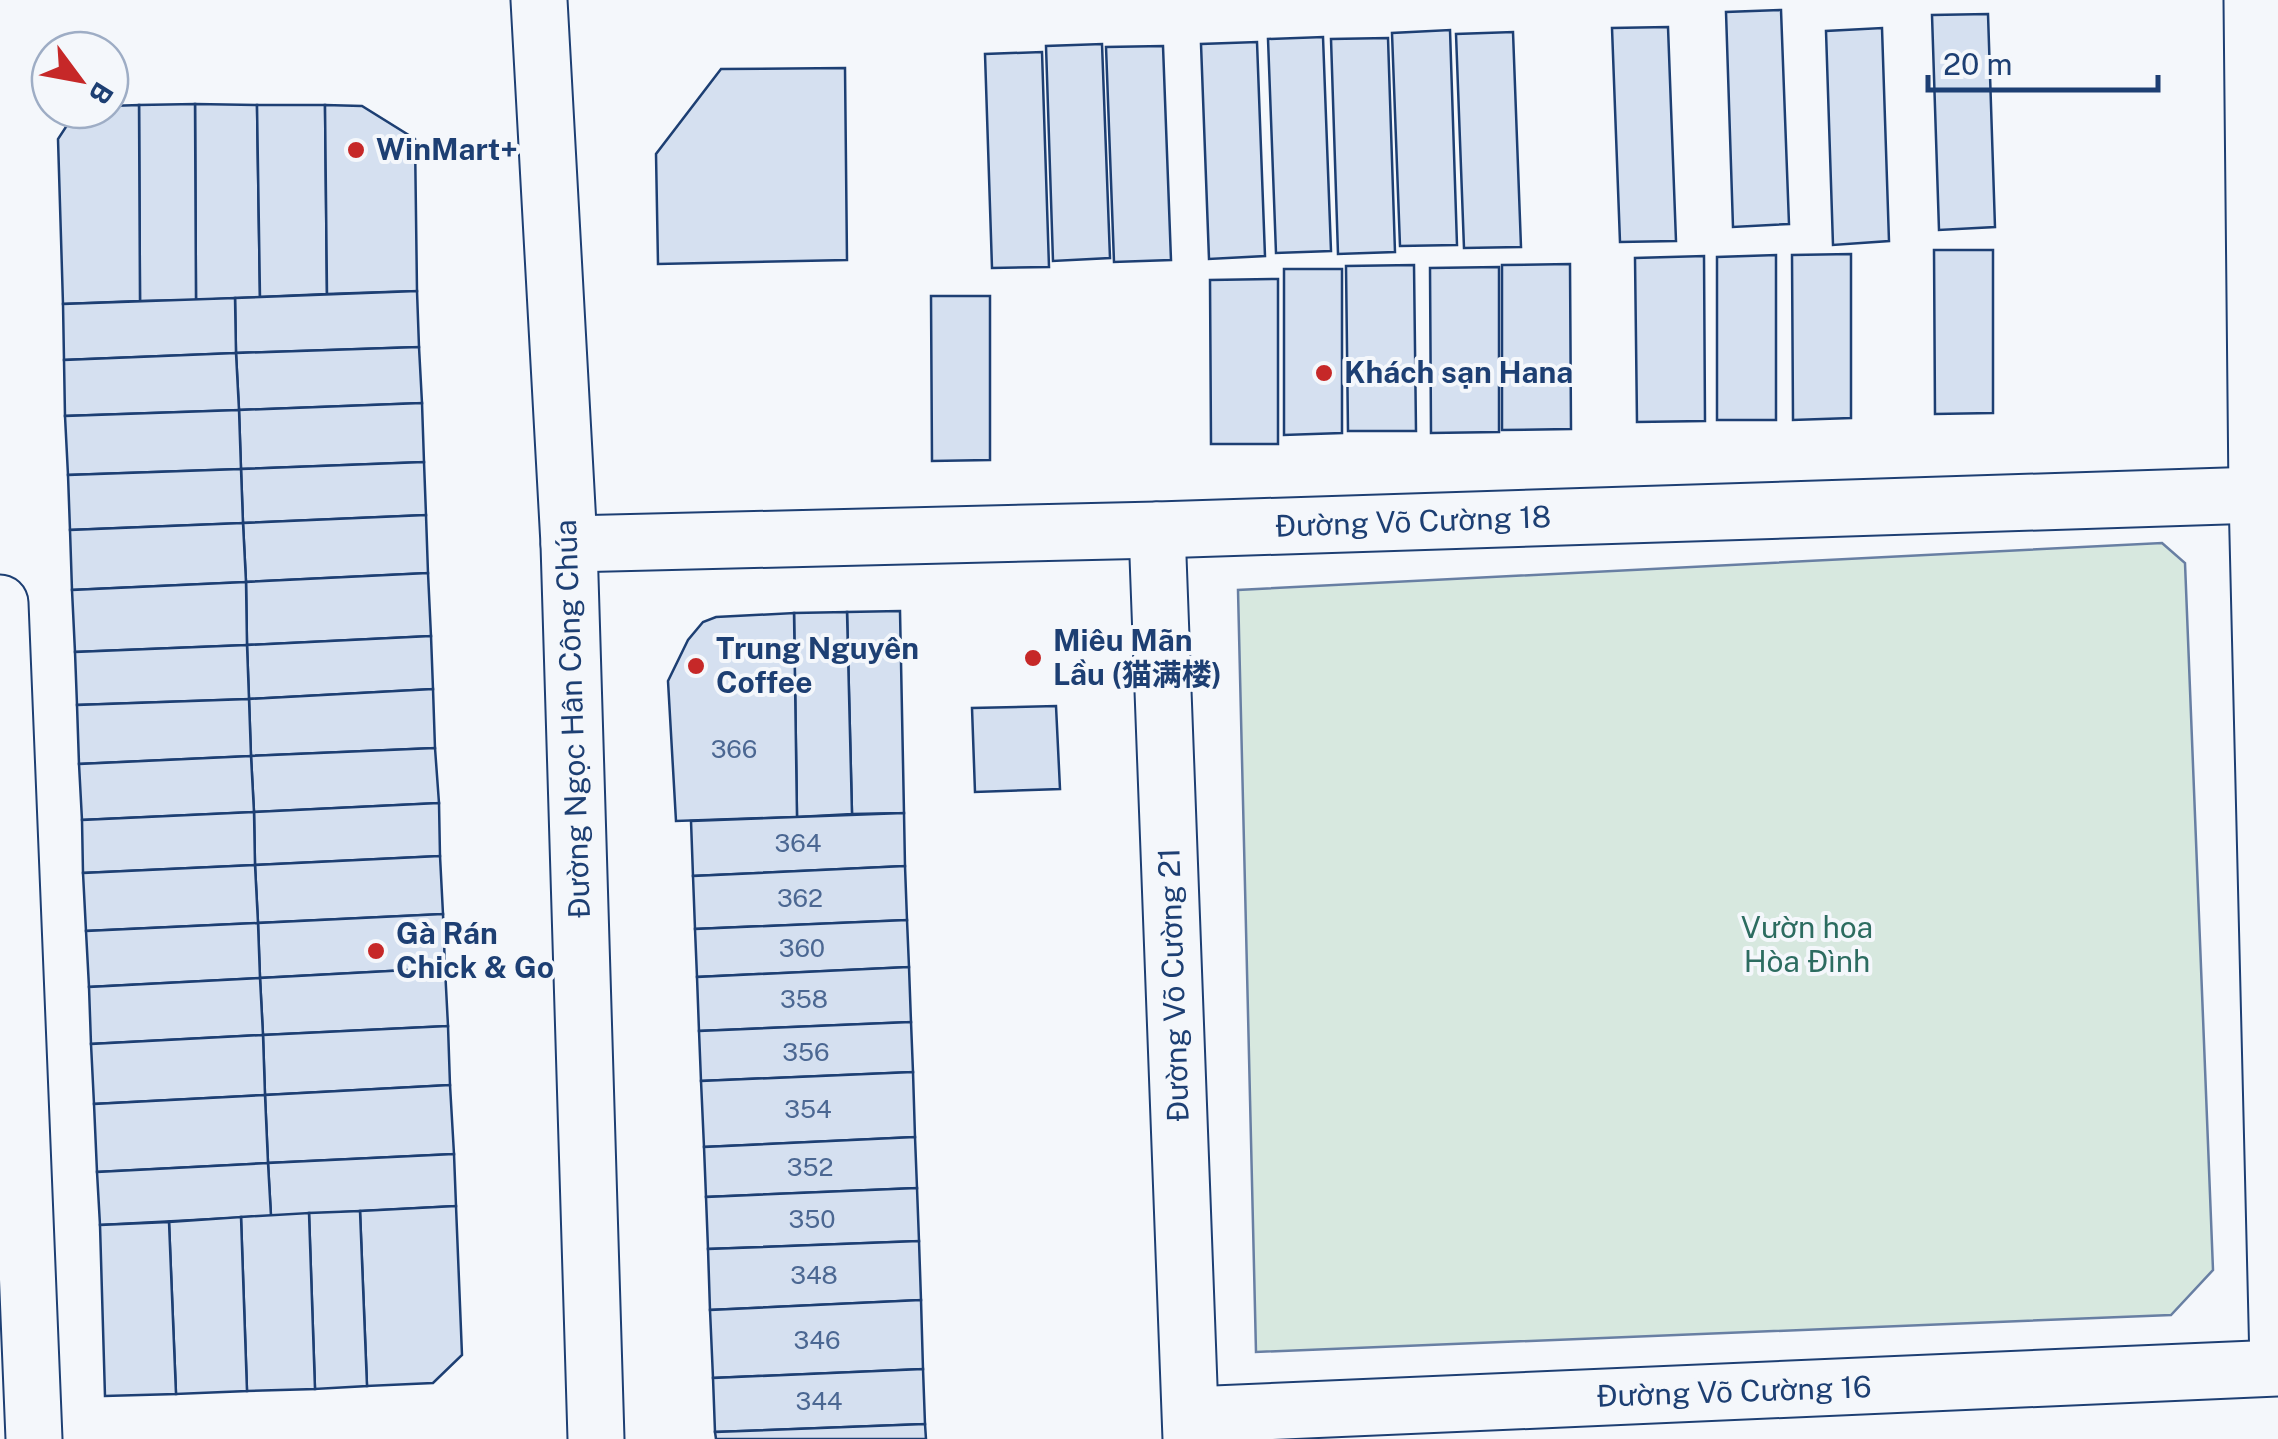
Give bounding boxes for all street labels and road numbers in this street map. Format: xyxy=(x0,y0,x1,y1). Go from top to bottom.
street label: Đường Võ Cường 18 xyxy=(1274,498,1552,544)
street label: Đường Ngọc Hân Công Chúa xyxy=(547,519,597,919)
street label: Đường Võ Cường 21 xyxy=(1150,847,1196,1123)
street label: Đường Võ Cường 16 xyxy=(1596,1368,1872,1414)

